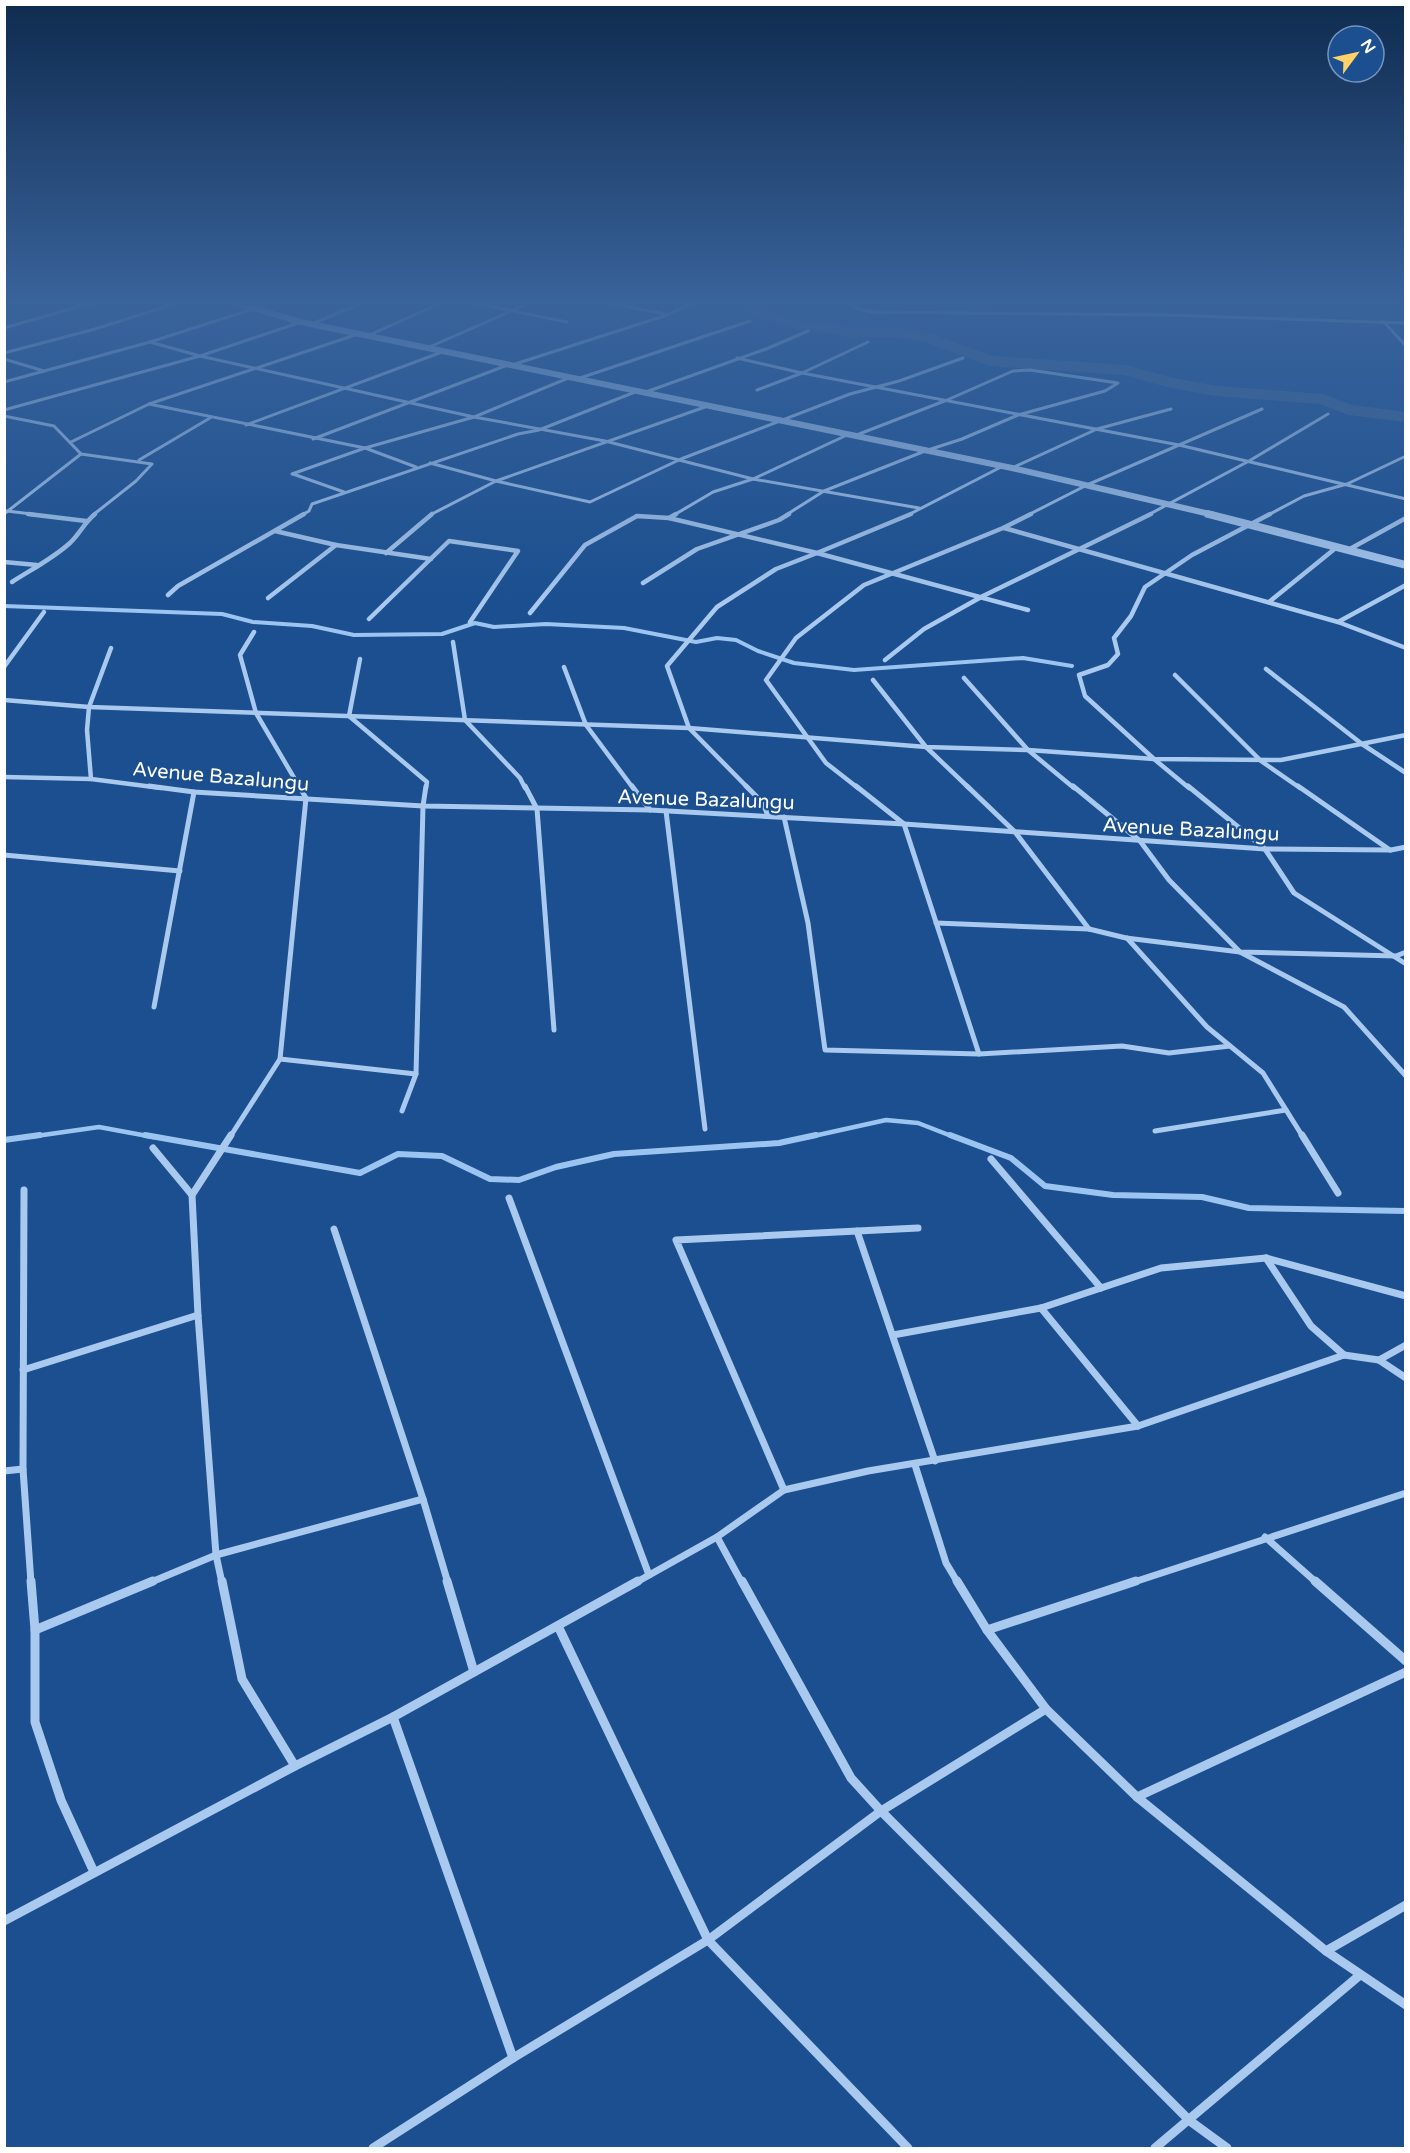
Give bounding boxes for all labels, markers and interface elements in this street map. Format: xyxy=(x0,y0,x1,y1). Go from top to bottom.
north arrow xyxy=(1326,24,1386,84)
text: N xyxy=(1356,36,1380,57)
street label: Avenue Bazalungu xyxy=(132,757,310,797)
street label: Avenue Bazalungu xyxy=(617,785,795,815)
street label: Avenue Bazalungu xyxy=(1102,813,1280,847)

